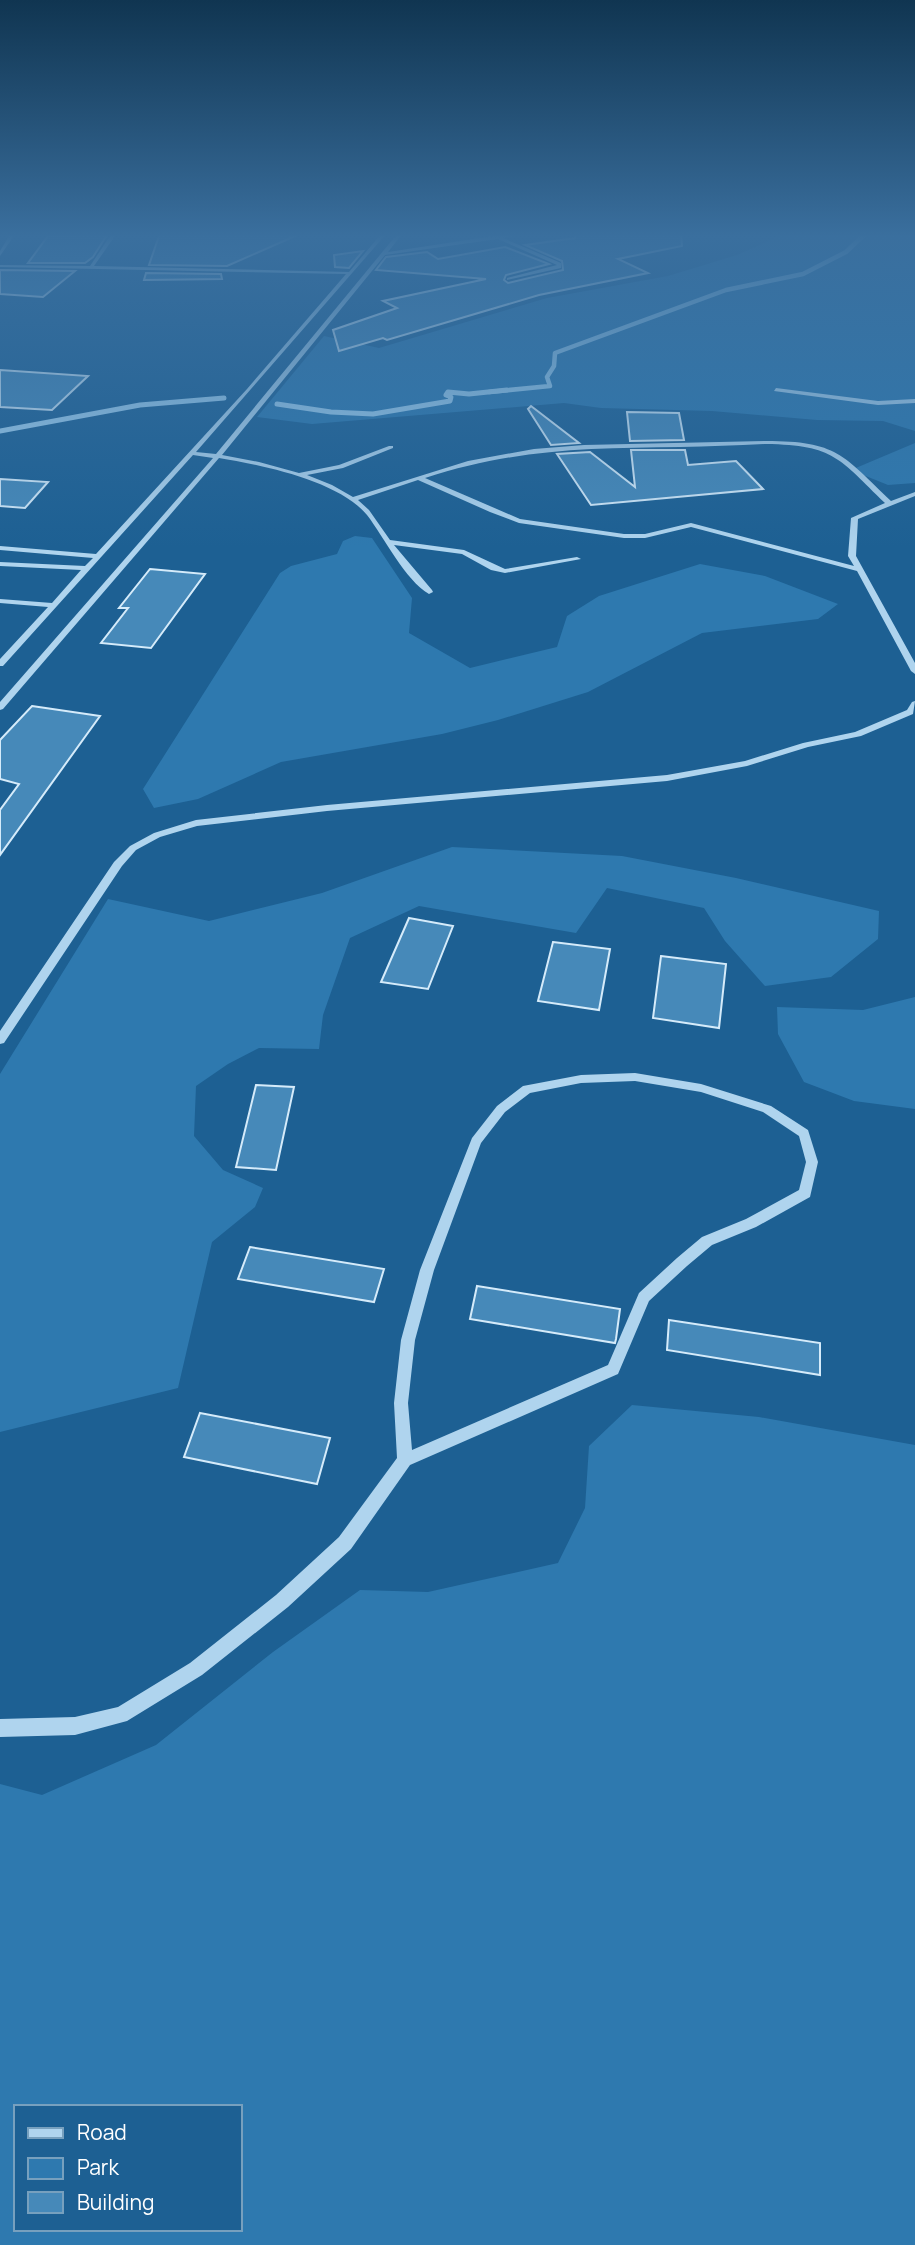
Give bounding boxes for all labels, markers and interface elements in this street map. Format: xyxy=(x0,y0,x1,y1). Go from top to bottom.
legend xyxy=(14,2105,242,2231)
text: Road xyxy=(77,2118,127,2146)
text: Park xyxy=(77,2153,119,2181)
text: Building xyxy=(77,2188,154,2216)

